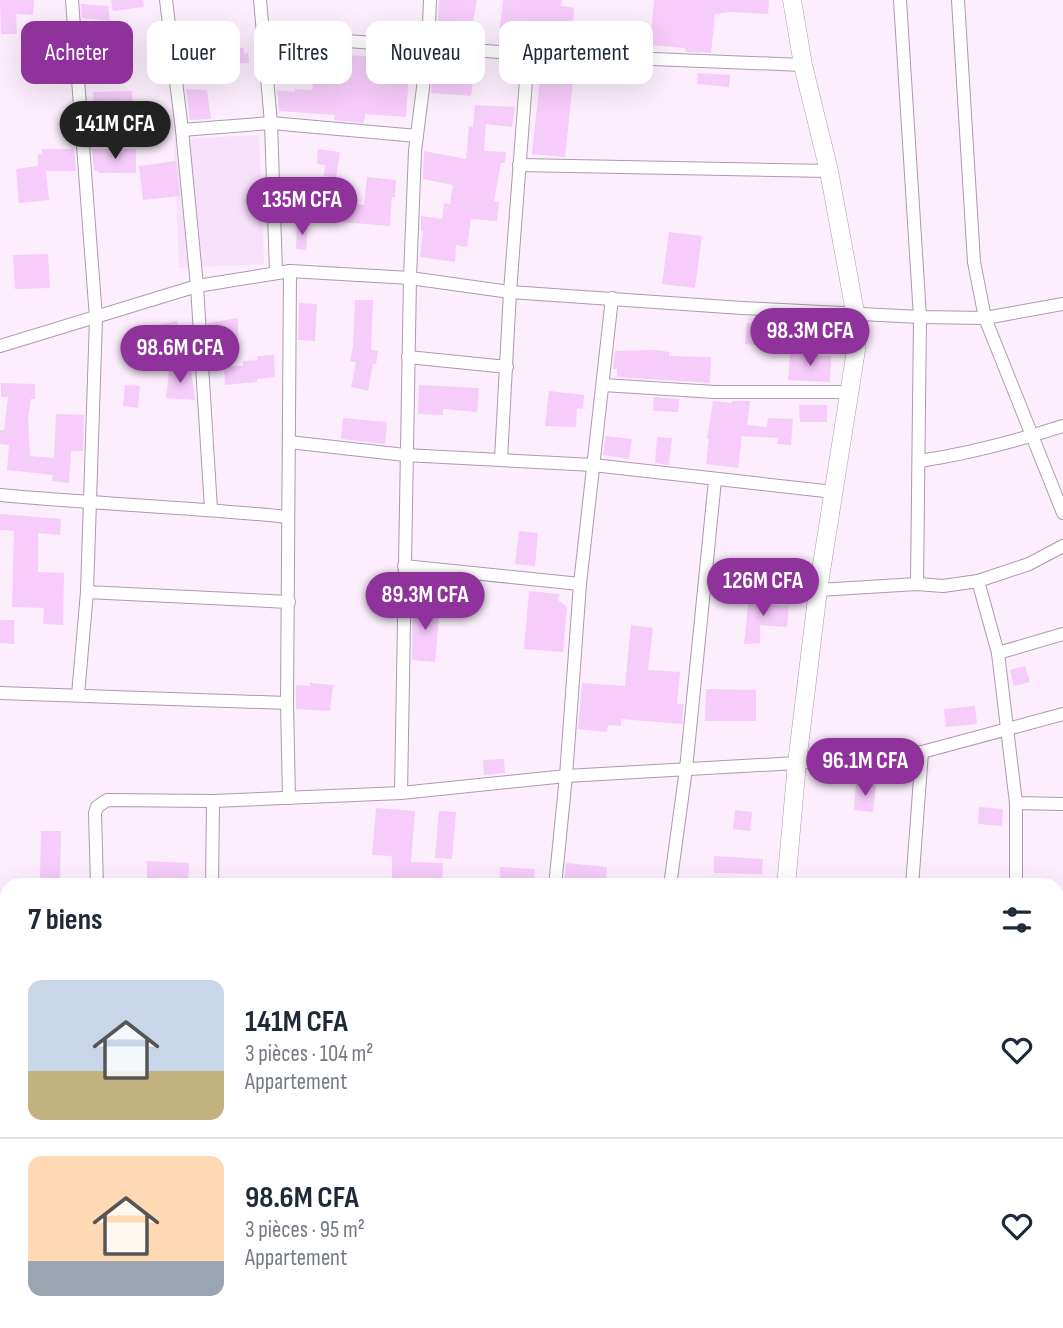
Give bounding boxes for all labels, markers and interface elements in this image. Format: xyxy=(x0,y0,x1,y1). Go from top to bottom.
chip: Acheter xyxy=(21,21,133,84)
chip: Louer xyxy=(147,21,240,84)
chip: Filtres xyxy=(254,21,352,84)
chip: Nouveau xyxy=(366,21,485,84)
chip: Appartement xyxy=(499,21,653,84)
pin: 141M CFA xyxy=(43,102,187,161)
text: 141M CFA xyxy=(76,110,154,138)
pin: 135M CFA xyxy=(230,177,374,237)
text: 135M CFA xyxy=(262,186,342,214)
pin: 98.3M CFA xyxy=(730,308,890,368)
text: 98.3M CFA xyxy=(766,317,854,345)
pin: 98.6M CFA xyxy=(100,326,260,385)
text: 98.6M CFA xyxy=(136,334,224,362)
pin: 126M CFA xyxy=(691,558,835,618)
text: 126M CFA xyxy=(723,567,803,595)
pin: 89.3M CFA xyxy=(345,572,505,632)
text: 89.3M CFA xyxy=(382,581,468,609)
pin: 96.1M CFA xyxy=(785,738,945,798)
text: 96.1M CFA xyxy=(822,747,908,775)
icon: filters xyxy=(998,901,1036,939)
text: 7 biens xyxy=(28,902,103,938)
text: 141M CFA xyxy=(245,1004,348,1040)
icon: home xyxy=(84,1008,168,1092)
icon: heart xyxy=(998,1031,1036,1069)
text: 3 pièces · 104 m² xyxy=(245,1040,373,1068)
text: Appartement xyxy=(245,1068,347,1096)
text: 98.6M CFA xyxy=(245,1180,359,1216)
icon: home xyxy=(84,1184,168,1268)
icon: heart xyxy=(998,1207,1036,1245)
text: 3 pièces · 95 m² xyxy=(245,1216,365,1244)
text: Appartement xyxy=(245,1244,347,1272)

